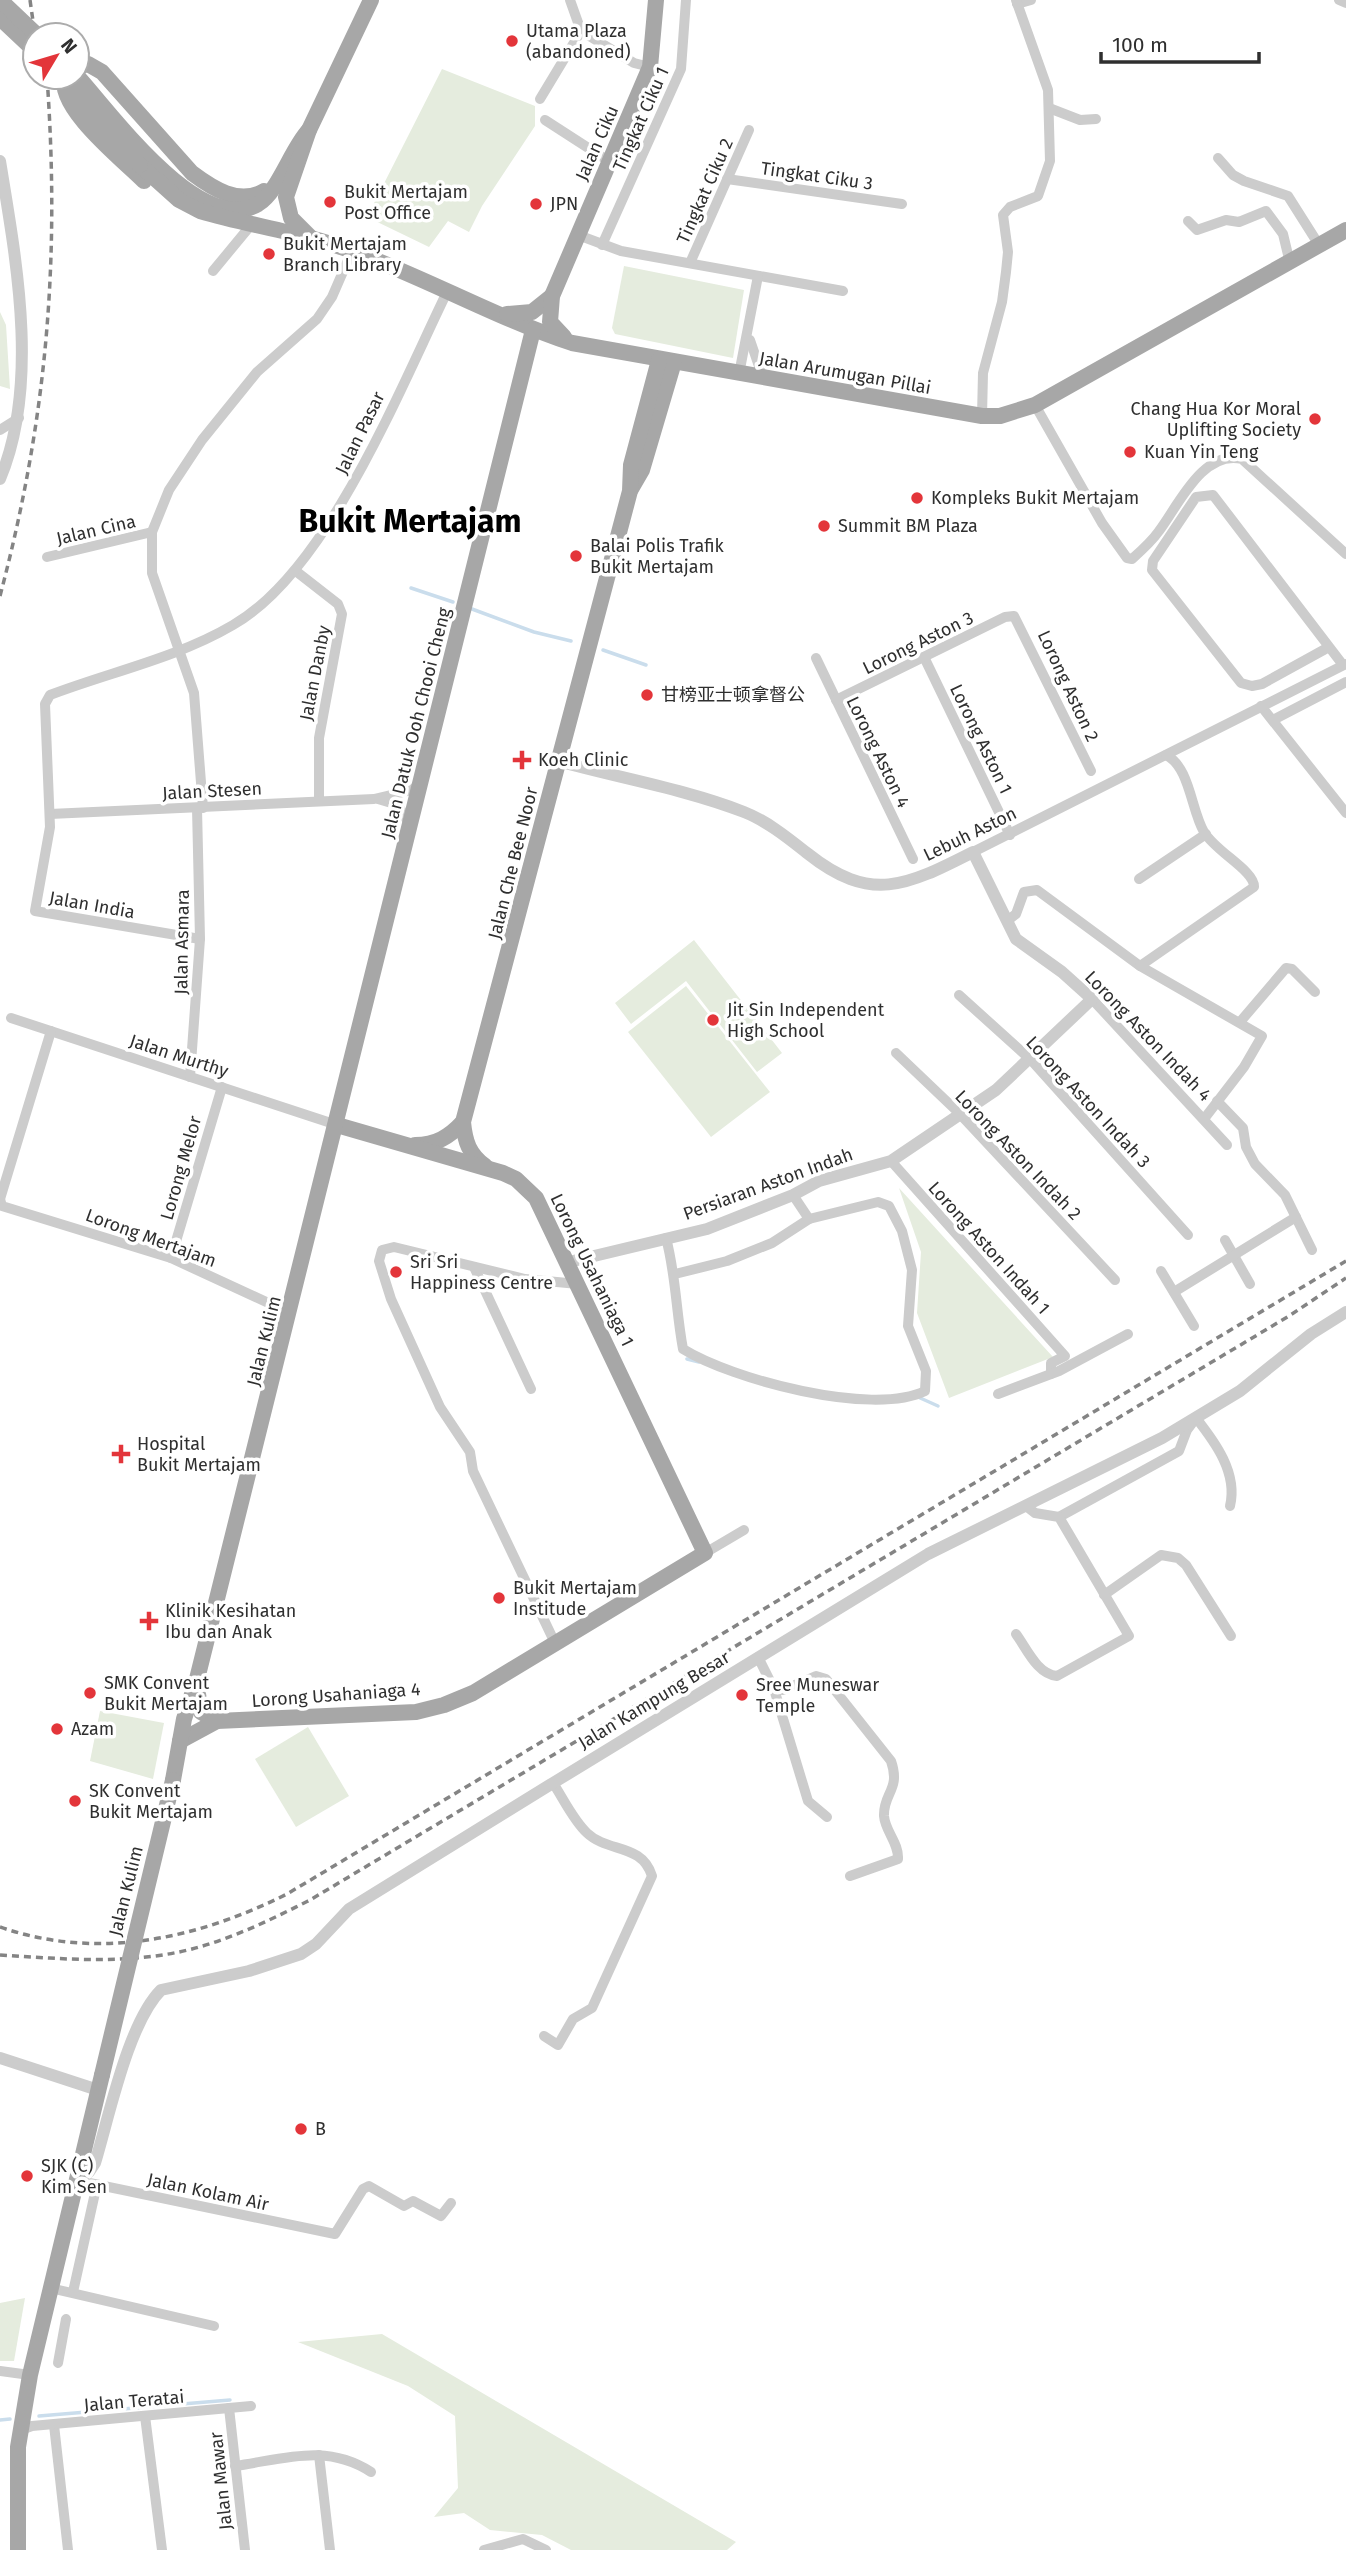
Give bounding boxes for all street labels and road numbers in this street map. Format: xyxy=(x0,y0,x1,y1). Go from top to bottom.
street label: Tingkat Ciku 1 xyxy=(608,64,674,174)
street label: Jalan Ciku xyxy=(571,102,623,184)
street label: Tingkat Ciku 2 xyxy=(672,135,738,247)
street label: Tingkat Ciku 3 xyxy=(760,157,874,195)
street label: Jalan Arumugan Pillai xyxy=(757,347,933,399)
street label: Jalan Pasar xyxy=(331,388,390,478)
street label: Jalan Cina xyxy=(54,510,138,550)
street label: Jalan Datuk Ooh Chooi Cheng xyxy=(377,605,456,841)
street label: Lorong Aston 3 xyxy=(859,607,977,679)
street label: Jalan Danby xyxy=(295,623,335,723)
street label: Lorong Aston 2 xyxy=(1033,627,1103,745)
street label: Lorong Aston 1 xyxy=(945,681,1017,797)
street label: Lorong Aston 4 xyxy=(842,693,915,812)
street label: Jalan Stesen xyxy=(161,777,263,805)
street label: Jalan Che Bee Noor xyxy=(483,785,543,941)
street label: Lebuh Aston xyxy=(920,802,1020,866)
street label: Jalan India xyxy=(47,887,137,923)
street label: Jalan Asmara xyxy=(170,889,194,995)
street label: Lorong Aston Indah 4 xyxy=(1080,966,1216,1106)
street label: Jalan Murthy xyxy=(127,1030,231,1082)
street label: Lorong Aston Indah 3 xyxy=(1021,1032,1155,1172)
street label: Lorong Aston Indah 2 xyxy=(950,1085,1086,1225)
street label: Lorong Melor xyxy=(156,1113,206,1223)
street label: Persiaran Aston Indah xyxy=(680,1143,856,1225)
street label: Lorong Aston Indah 1 xyxy=(924,1177,1054,1319)
street label: Lorong Usahaniaga 1 xyxy=(545,1190,639,1350)
street label: Lorong Mertajam xyxy=(83,1204,219,1272)
street label: Jalan Kulim xyxy=(242,1294,286,1388)
street label: Jalan Kampung Besar xyxy=(574,1646,734,1754)
street label: Lorong Usahaniaga 4 xyxy=(251,1678,422,1712)
street label: Jalan Kulim xyxy=(104,1844,148,1938)
street label: Jalan Kolam Air xyxy=(145,2168,271,2216)
street label: Jalan Teratai xyxy=(83,2386,185,2416)
street label: Jalan Mawar xyxy=(205,2431,237,2531)

